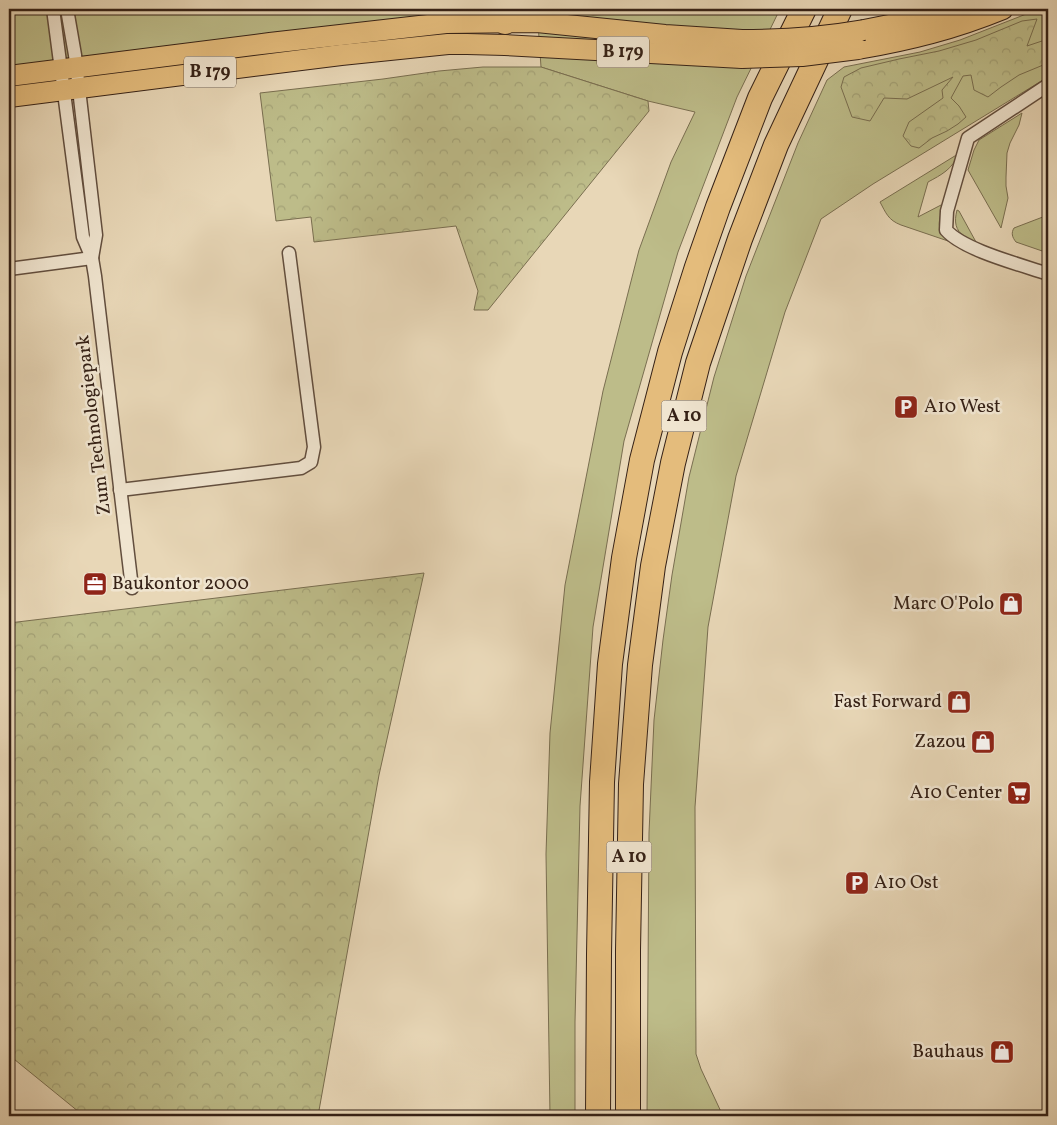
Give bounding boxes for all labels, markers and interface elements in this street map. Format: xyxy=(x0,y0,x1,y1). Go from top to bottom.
road number: B 179 xyxy=(597,36,649,68)
road number: B 179 xyxy=(184,56,236,88)
street label: Zum Technologiepark xyxy=(70,334,118,516)
parking icon: A10 West xyxy=(893,394,919,420)
place label: A10 West xyxy=(924,394,1001,420)
road number: A 10 xyxy=(662,401,706,432)
office icon: Baukontor 2000 xyxy=(82,571,108,597)
place label: Baukontor 2000 xyxy=(112,571,249,597)
place label: Marc O'Polo xyxy=(893,591,994,617)
shop icon: Marc O'Polo xyxy=(998,591,1024,617)
place label: Fast Forward xyxy=(834,689,942,715)
shop icon: Fast Forward xyxy=(946,689,972,715)
place label: Zazou xyxy=(914,729,966,755)
shop icon: Zazou xyxy=(970,729,996,755)
place label: A10 Center xyxy=(910,780,1002,806)
supermarket icon: A10 Center xyxy=(1006,780,1032,806)
road number: A 10 xyxy=(606,842,652,872)
parking icon: A10 Ost xyxy=(844,870,870,896)
place label: A10 Ost xyxy=(874,870,939,896)
place label: Bauhaus xyxy=(912,1039,984,1065)
shop icon: Bauhaus xyxy=(989,1039,1015,1065)

